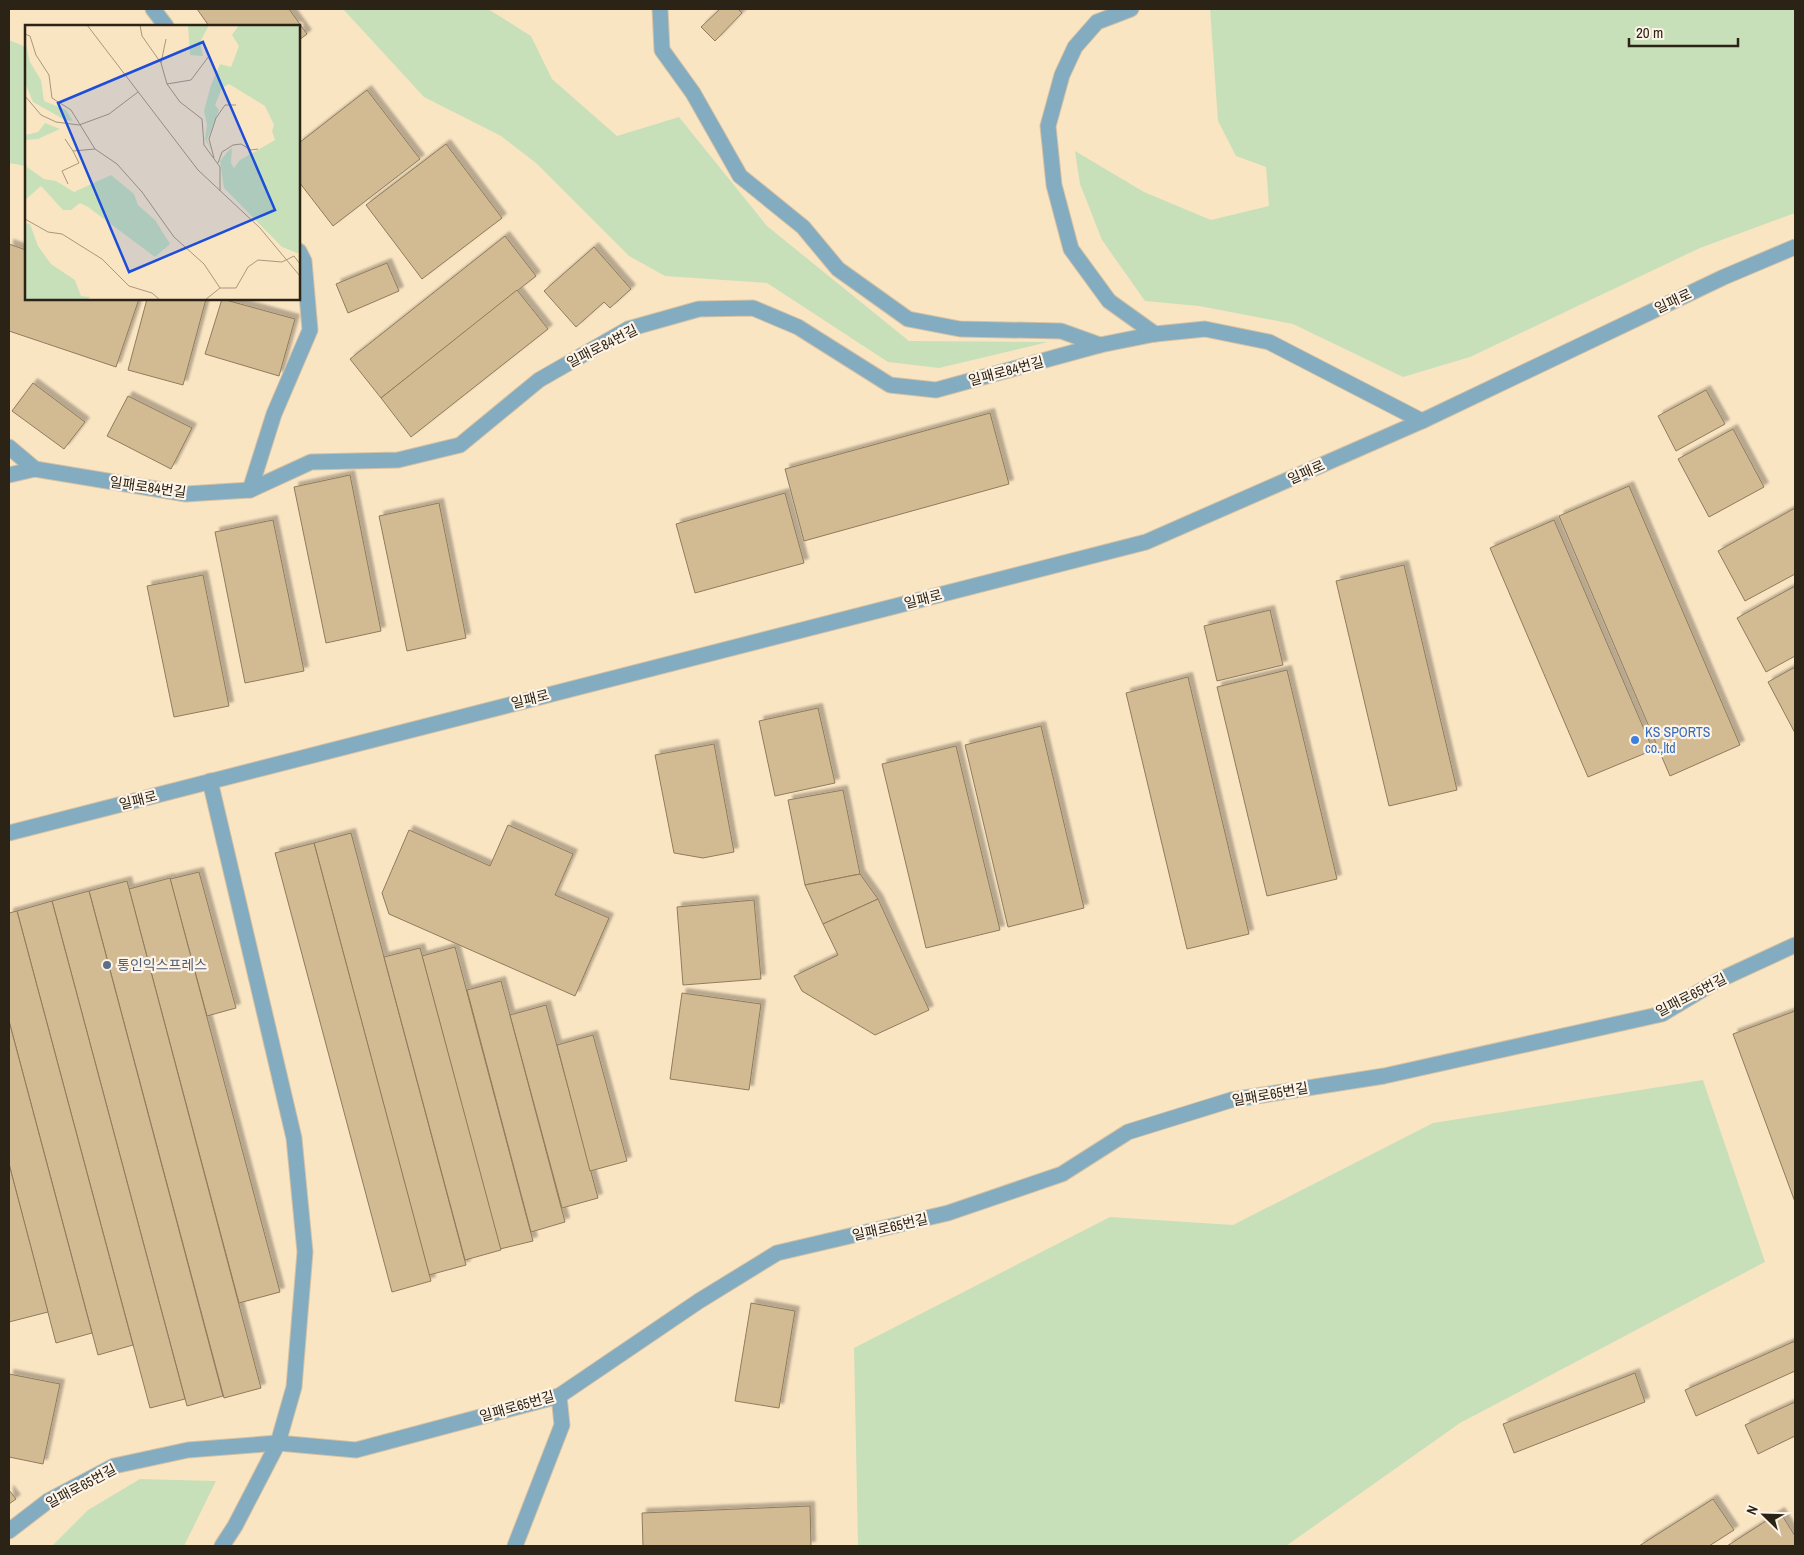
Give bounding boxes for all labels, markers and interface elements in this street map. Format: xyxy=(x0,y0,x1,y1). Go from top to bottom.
scale bar xyxy=(1629,15,1738,47)
text: 20 m xyxy=(1636,22,1663,43)
inset map xyxy=(25,25,300,300)
street label: 일패로 xyxy=(1652,285,1694,317)
street label: 일패로84번길 xyxy=(564,320,640,372)
street label: 일패로84번길 xyxy=(966,352,1046,390)
street label: 일패로 xyxy=(1285,456,1327,488)
street label: 일패로84번길 xyxy=(109,473,187,501)
street label: 일패로 xyxy=(902,586,944,612)
street label: 일패로 xyxy=(509,686,551,712)
place label: KS SPORTS co.,ltd xyxy=(1645,723,1711,757)
marker: KS SPORTS co.,ltd xyxy=(1629,734,1641,746)
street label: 일패로 xyxy=(117,787,159,813)
place label: 통인익스프레스 xyxy=(117,956,207,974)
marker: 통인익스프레스 xyxy=(101,959,113,971)
street label: 일패로65번길 xyxy=(1653,969,1729,1021)
street label: 일패로65번길 xyxy=(1230,1078,1310,1110)
street label: 일패로65번길 xyxy=(850,1210,930,1244)
street label: 일패로65번길 xyxy=(477,1387,557,1425)
street label: 일패로65번길 xyxy=(43,1460,119,1512)
north arrow xyxy=(1739,1490,1789,1540)
text: N xyxy=(1742,1503,1762,1517)

